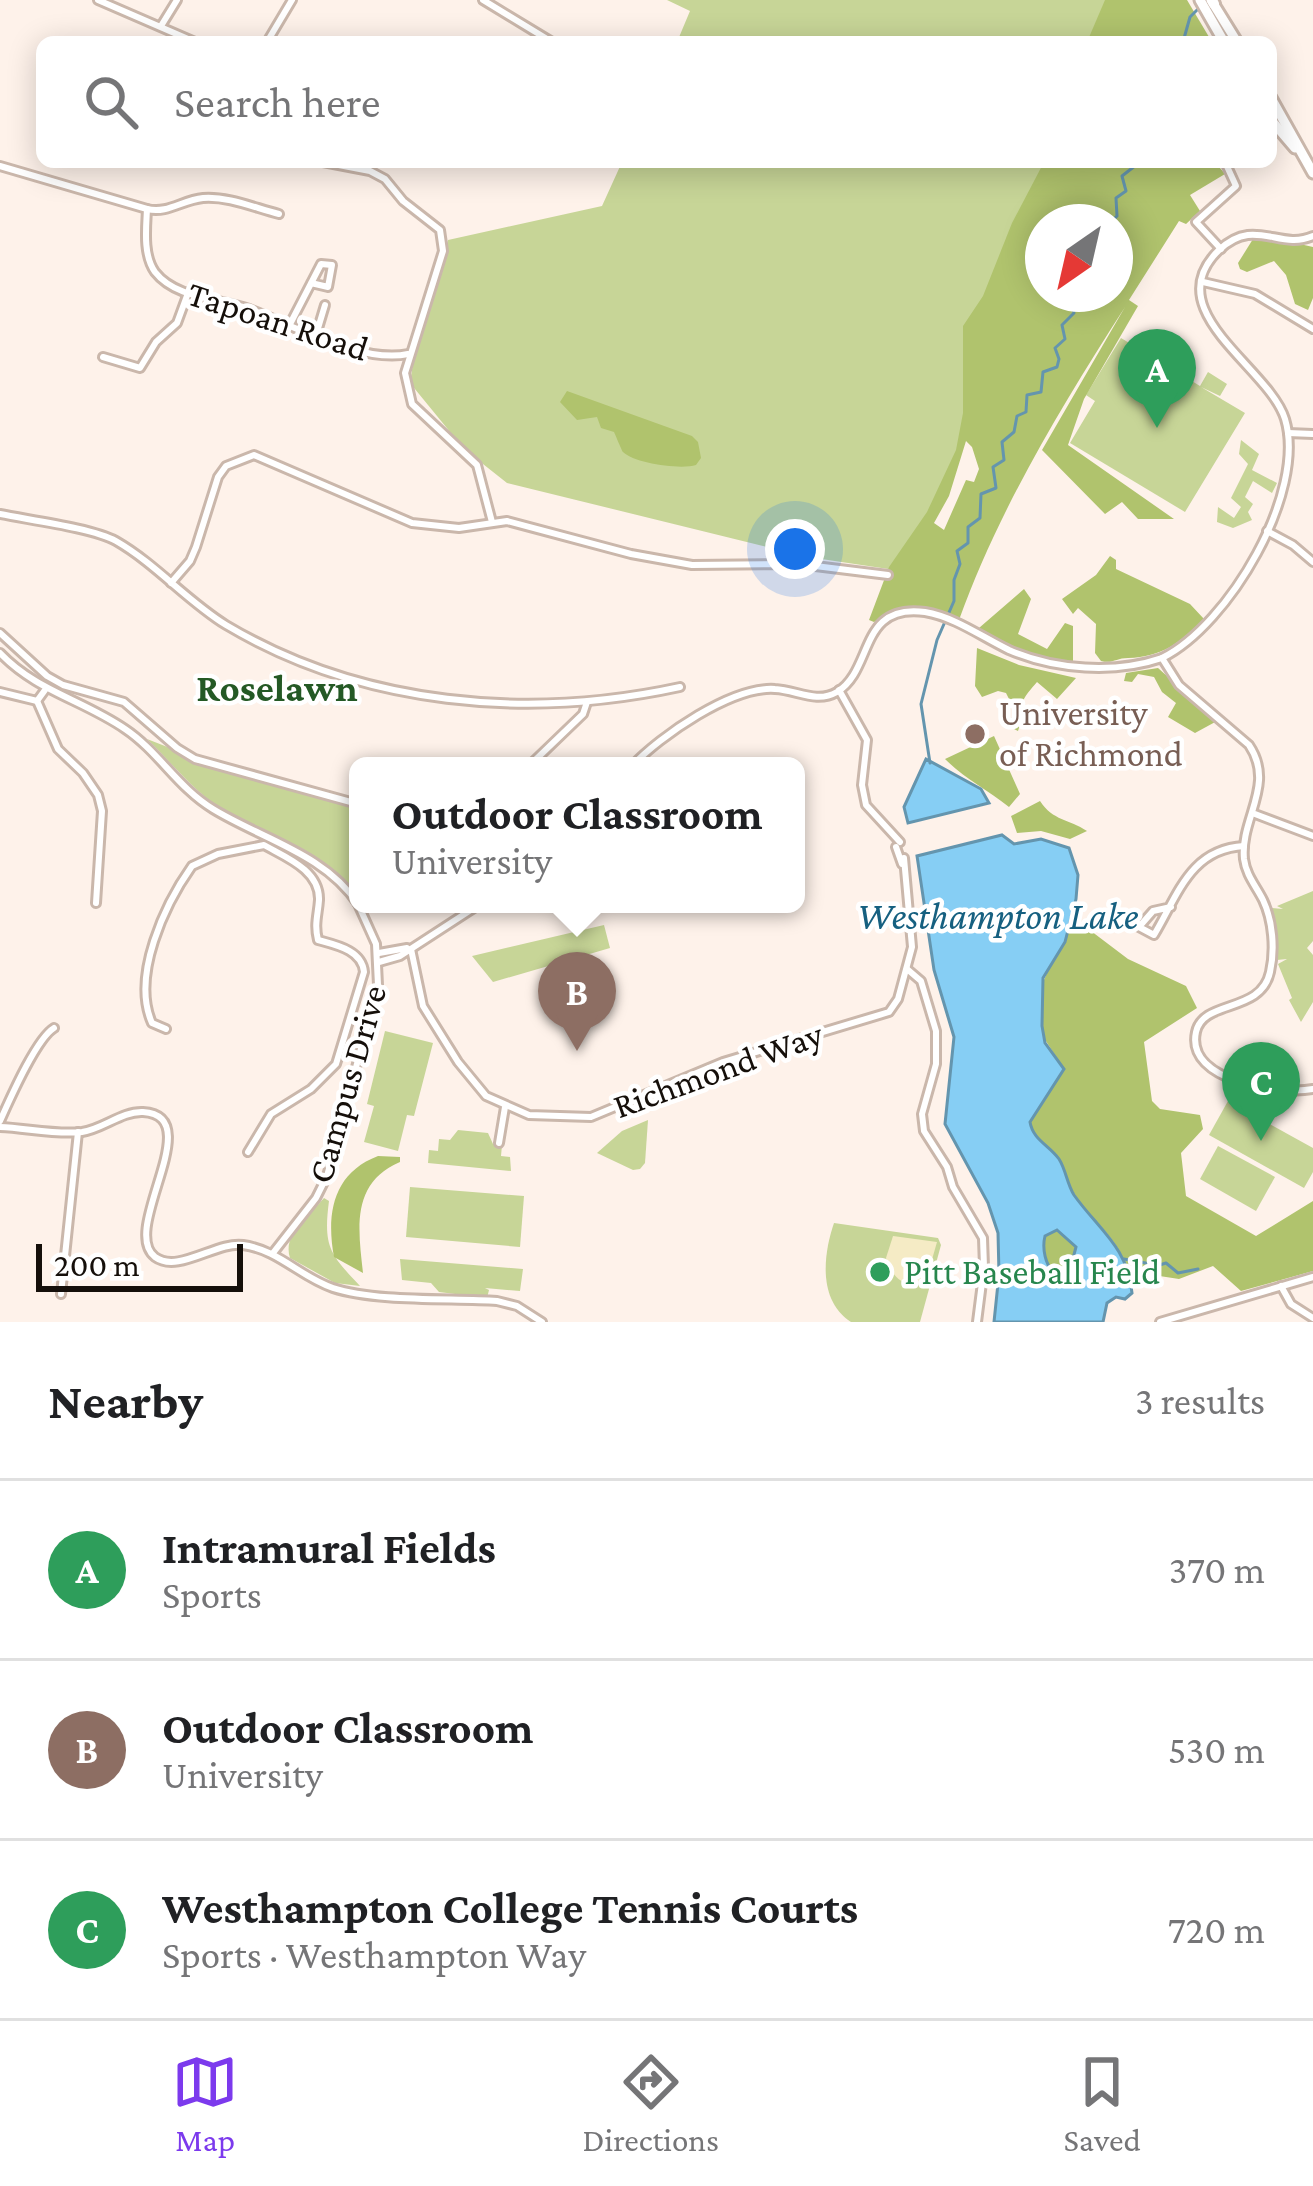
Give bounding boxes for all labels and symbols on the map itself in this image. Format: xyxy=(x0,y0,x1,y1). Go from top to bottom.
north arrow xyxy=(1025,204,1133,312)
street label: Tapoan Road xyxy=(183,273,373,369)
pin: A xyxy=(1118,329,1196,428)
your location xyxy=(765,519,825,579)
district label: Roselawn xyxy=(196,666,358,709)
place label: University of Richmond xyxy=(999,693,1183,774)
marker: University of Richmond xyxy=(962,721,988,747)
water label: Westhampton Lake xyxy=(857,894,1139,938)
pin: B xyxy=(538,952,616,1051)
street label: Campus Drive xyxy=(300,981,394,1187)
street label: Richmond Way xyxy=(608,1013,828,1126)
pin: C xyxy=(1222,1042,1300,1141)
scale bar xyxy=(36,1238,243,1291)
place label: Pitt Baseball Field xyxy=(904,1252,1160,1292)
marker: Pitt Baseball Field xyxy=(867,1259,893,1285)

